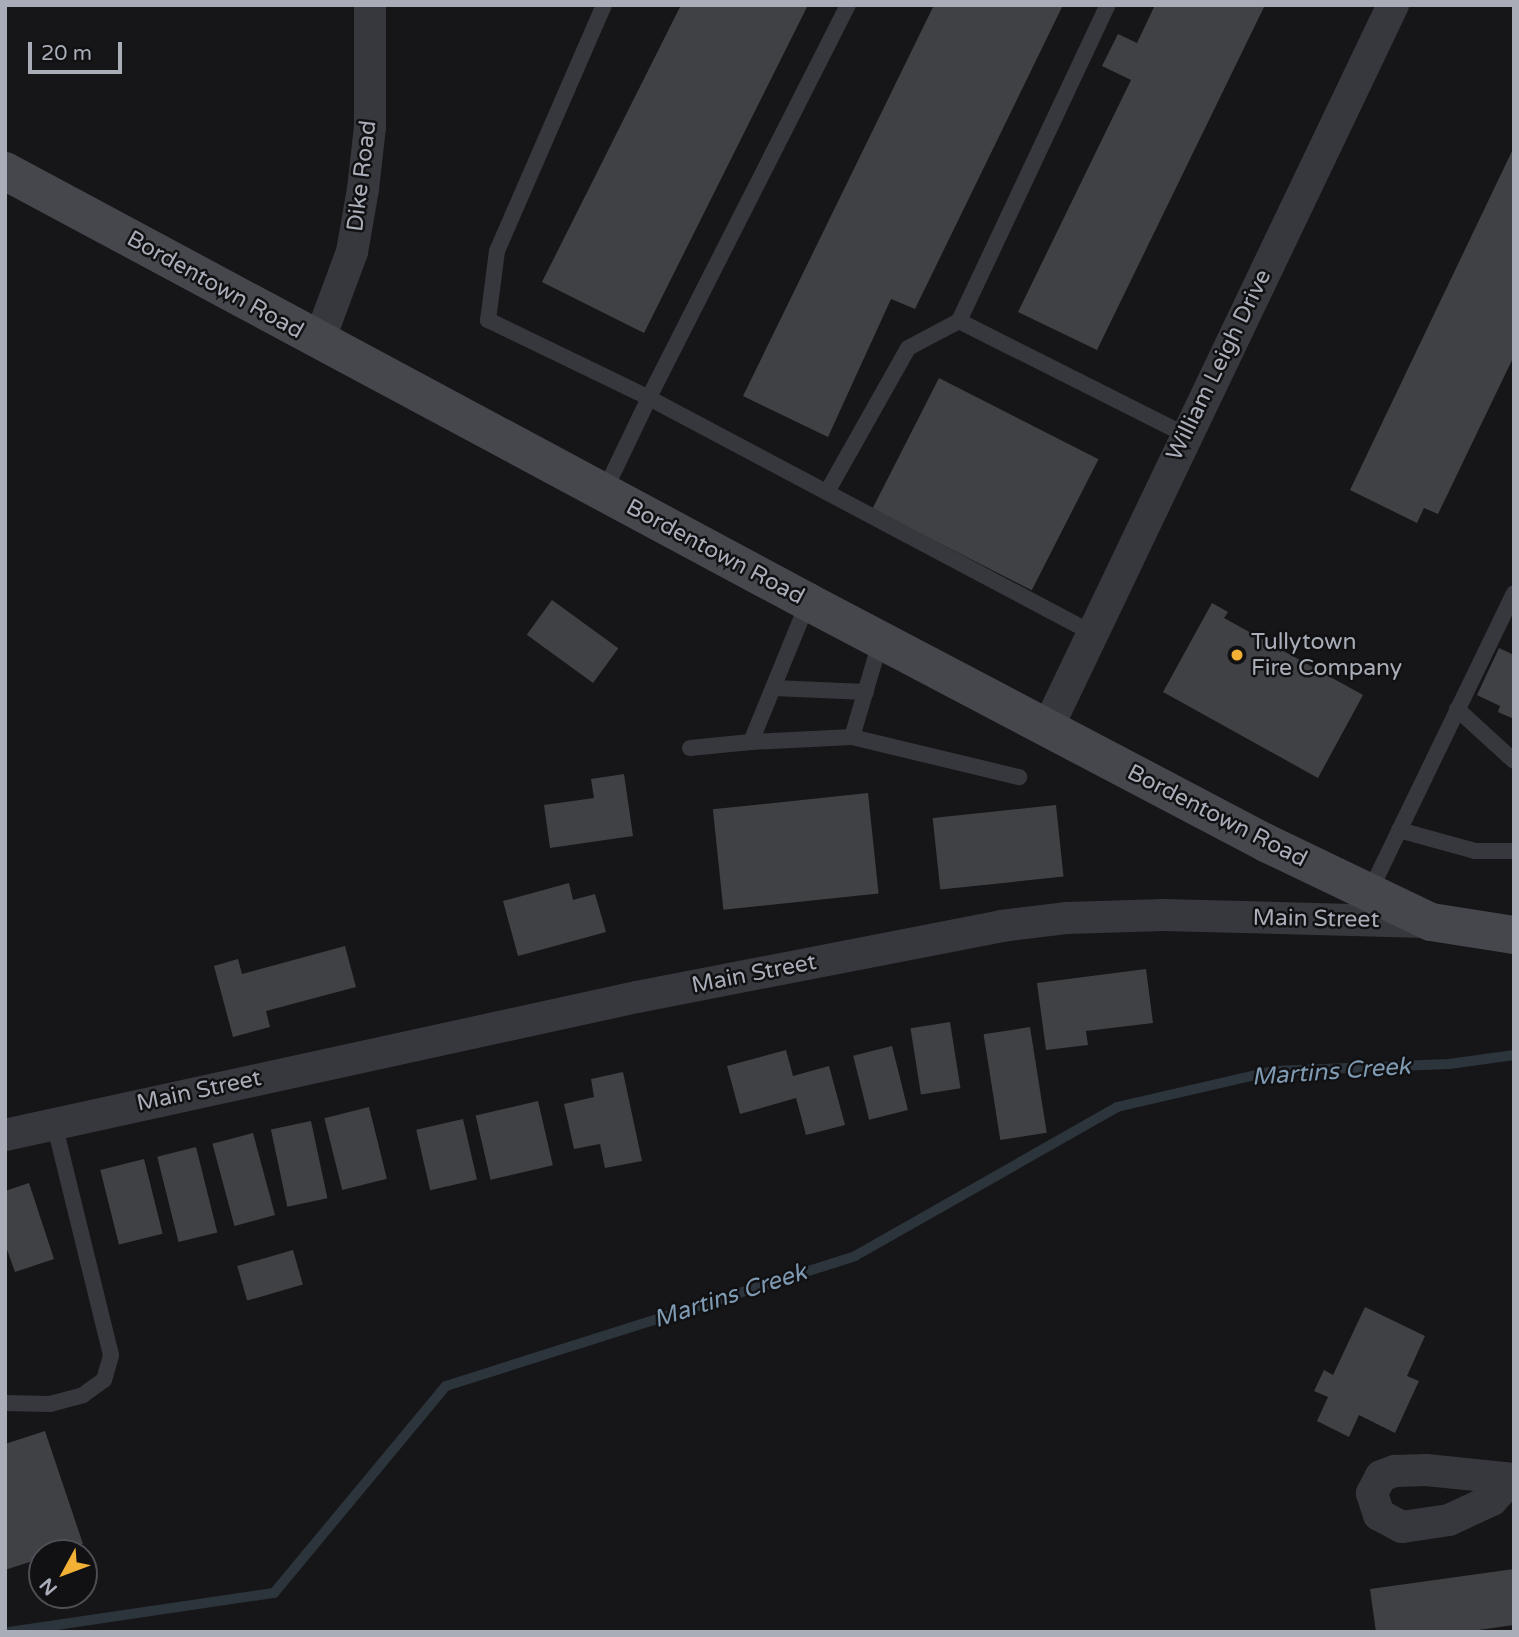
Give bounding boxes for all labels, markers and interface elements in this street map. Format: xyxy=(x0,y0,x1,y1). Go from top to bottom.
scale bar xyxy=(32,28,126,72)
text: 20 m xyxy=(41,41,92,66)
street label: Dike Road xyxy=(341,119,383,233)
street label: Bordentown Road xyxy=(122,225,308,345)
street label: William Leigh Drive xyxy=(1161,265,1277,465)
street label: Bordentown Road xyxy=(621,493,809,611)
place label: Tullytown Fire Company xyxy=(1251,628,1402,682)
marker: Tullytown Fire Company xyxy=(1229,647,1245,663)
street label: Bordentown Road xyxy=(1123,759,1311,873)
street label: Main Street xyxy=(1252,904,1380,934)
street label: Main Street xyxy=(689,948,819,1000)
water label: Martins Creek xyxy=(1251,1052,1411,1092)
street label: Main Street xyxy=(134,1064,264,1118)
water label: Martins Creek xyxy=(650,1258,810,1334)
north arrow xyxy=(28,1539,98,1609)
text: N xyxy=(35,1573,62,1599)

